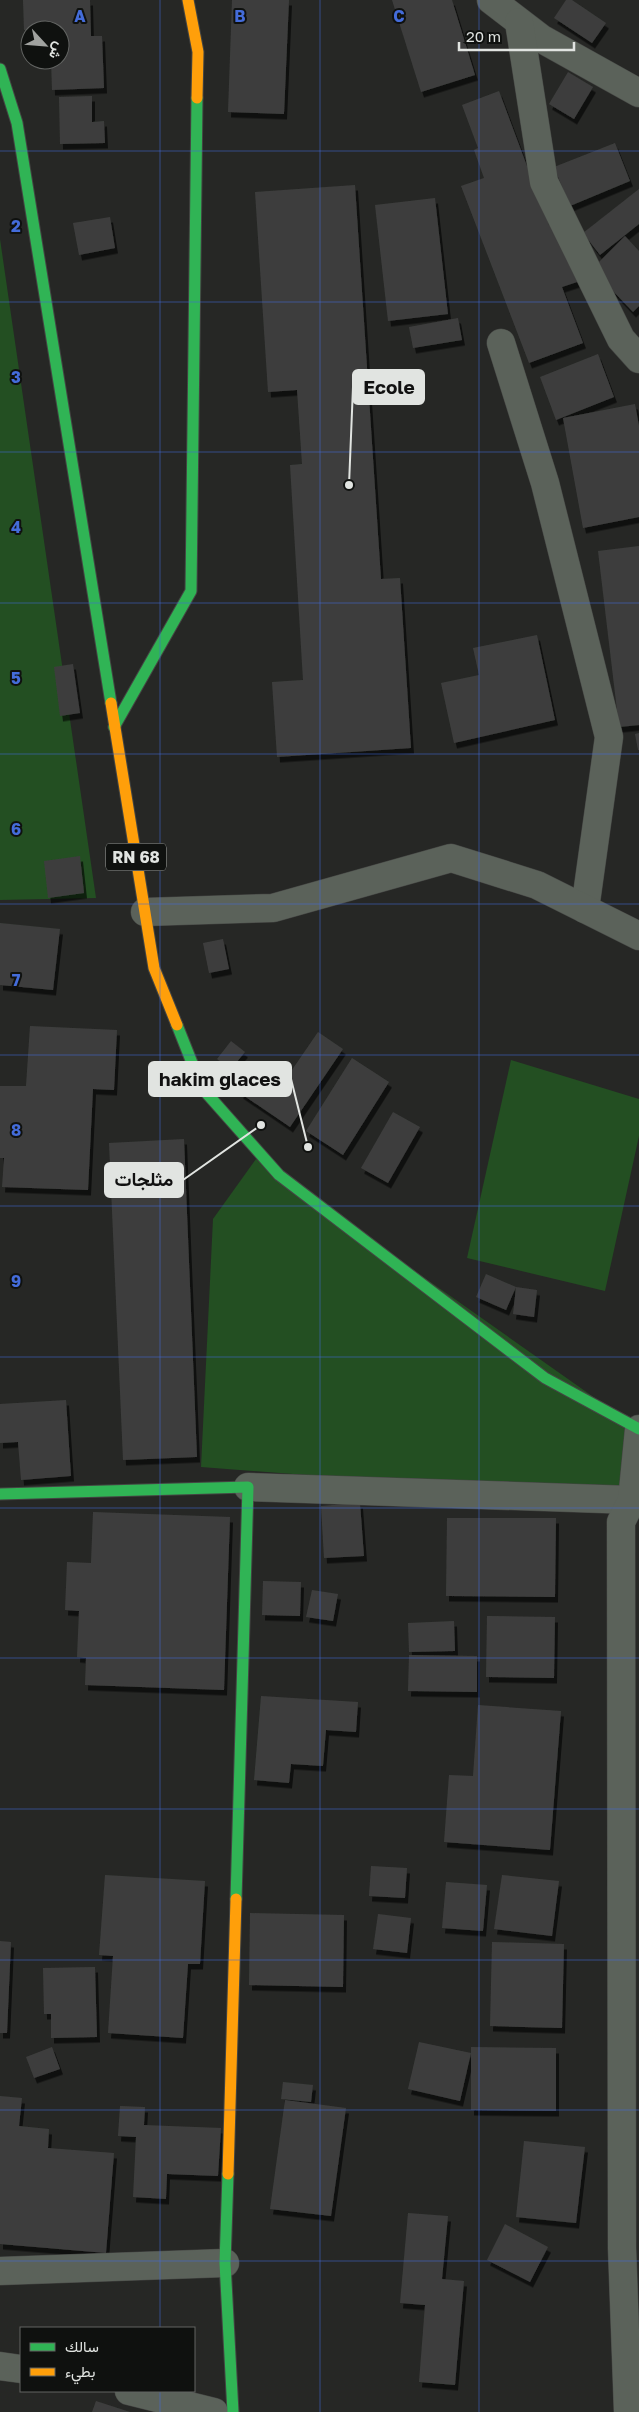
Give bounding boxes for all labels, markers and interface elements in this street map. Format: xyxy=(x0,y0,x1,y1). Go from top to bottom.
text: A xyxy=(74,6,86,26)
text: B xyxy=(234,6,246,26)
text: C xyxy=(393,6,405,26)
north arrow xyxy=(20,20,70,70)
scale bar xyxy=(459,20,574,52)
text: 20 m xyxy=(466,27,501,45)
text: ش xyxy=(45,39,68,62)
text: 2 xyxy=(11,216,21,236)
text: 3 xyxy=(11,367,21,387)
callout: Ecole xyxy=(353,370,424,404)
text: Ecole xyxy=(363,375,415,398)
text: 4 xyxy=(11,517,21,537)
text: 5 xyxy=(11,668,21,688)
text: 6 xyxy=(11,819,21,839)
road number: RN 68 xyxy=(106,844,166,870)
text: 7 xyxy=(12,970,21,990)
callout: hakim glaces xyxy=(149,1062,291,1096)
text: hakim glaces xyxy=(159,1067,281,1090)
text: 8 xyxy=(11,1120,21,1140)
callout: مثلجات xyxy=(105,1163,183,1197)
text: مثلجات xyxy=(115,1167,173,1191)
text: 9 xyxy=(11,1271,21,1291)
legend xyxy=(20,2327,195,2392)
text: سالك xyxy=(65,2337,99,2355)
text: بطيء xyxy=(65,2362,95,2385)

